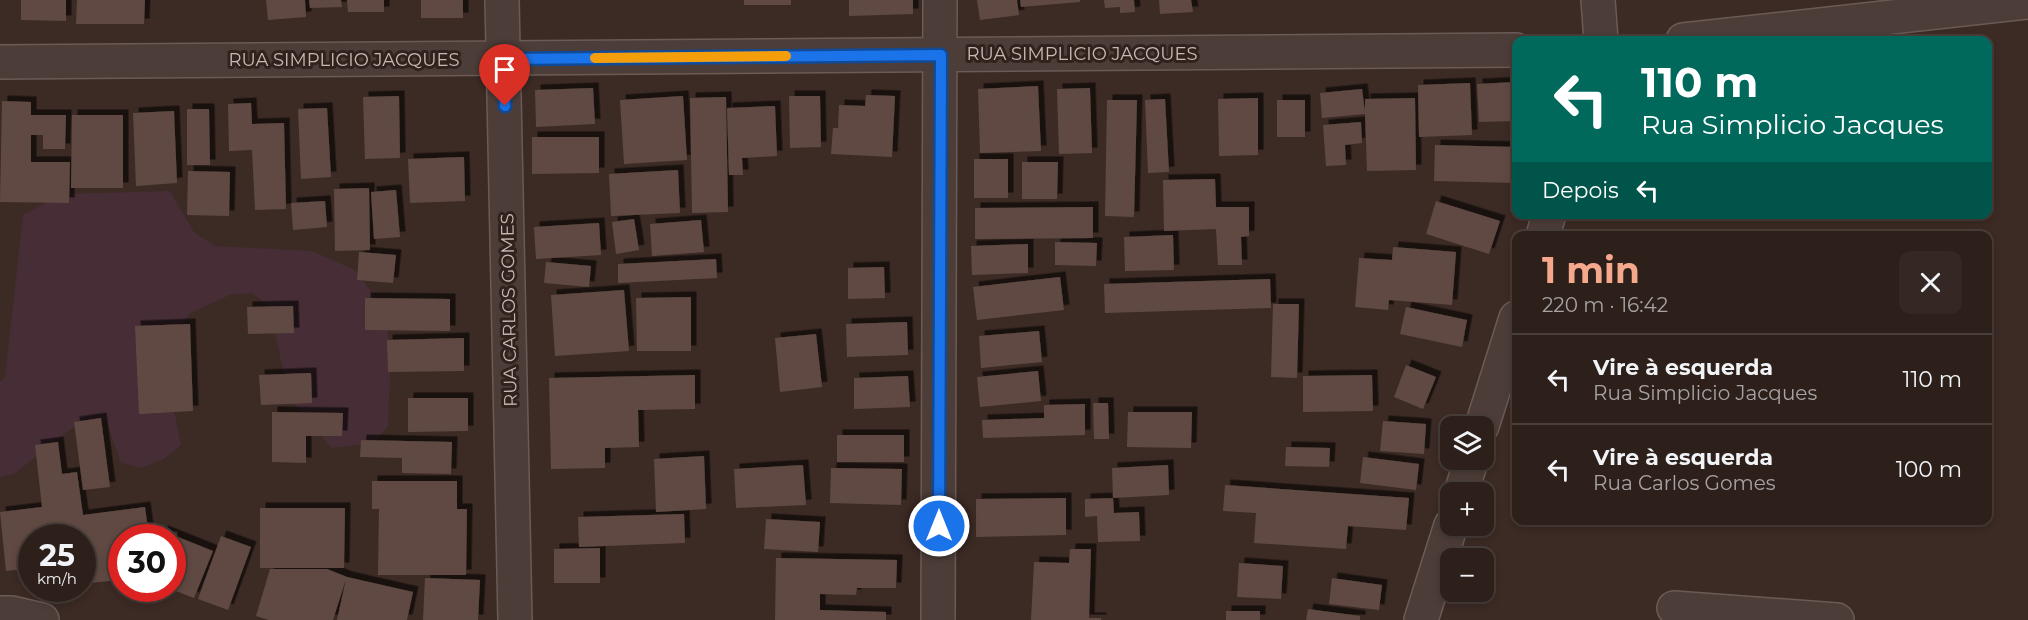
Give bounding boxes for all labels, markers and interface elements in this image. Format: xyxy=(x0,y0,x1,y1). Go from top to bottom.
street label: RUA SIMPLICIO JACQUES xyxy=(966,43,1198,65)
pin xyxy=(479,44,530,106)
street label: RUA SIMPLICIO JACQUES xyxy=(228,49,460,71)
icon: arrive xyxy=(488,53,521,86)
text: 110 m xyxy=(1641,56,1758,108)
icon: left xyxy=(1542,60,1620,138)
text: Rua Simplicio Jacques xyxy=(1641,108,1944,141)
icon: left xyxy=(1631,174,1664,207)
text: Depois xyxy=(1542,177,1619,204)
street label: RUA CARLOS GOMES xyxy=(496,213,522,407)
text: 1 min xyxy=(1542,248,1640,292)
button: close xyxy=(1899,251,1962,314)
text: 220 m · 16:42 xyxy=(1542,293,1668,317)
text: Vire à esquerda xyxy=(1593,354,1773,381)
icon: left xyxy=(1542,363,1575,396)
text: 110 m xyxy=(1902,366,1962,393)
text: Rua Simplicio Jacques xyxy=(1593,381,1817,405)
map controls xyxy=(1440,416,1494,602)
button: layers xyxy=(1440,416,1494,470)
text: Vire à esquerda xyxy=(1593,444,1773,471)
icon: left xyxy=(1542,453,1575,486)
text: 100 m xyxy=(1896,456,1962,483)
text: Rua Carlos Gomes xyxy=(1593,471,1776,495)
button: + xyxy=(1440,482,1494,536)
position arrow xyxy=(907,494,971,558)
speed limit sign: 30 xyxy=(108,524,186,602)
text: 25 xyxy=(39,537,75,574)
button: − xyxy=(1440,548,1494,602)
text: km/h xyxy=(37,569,77,588)

